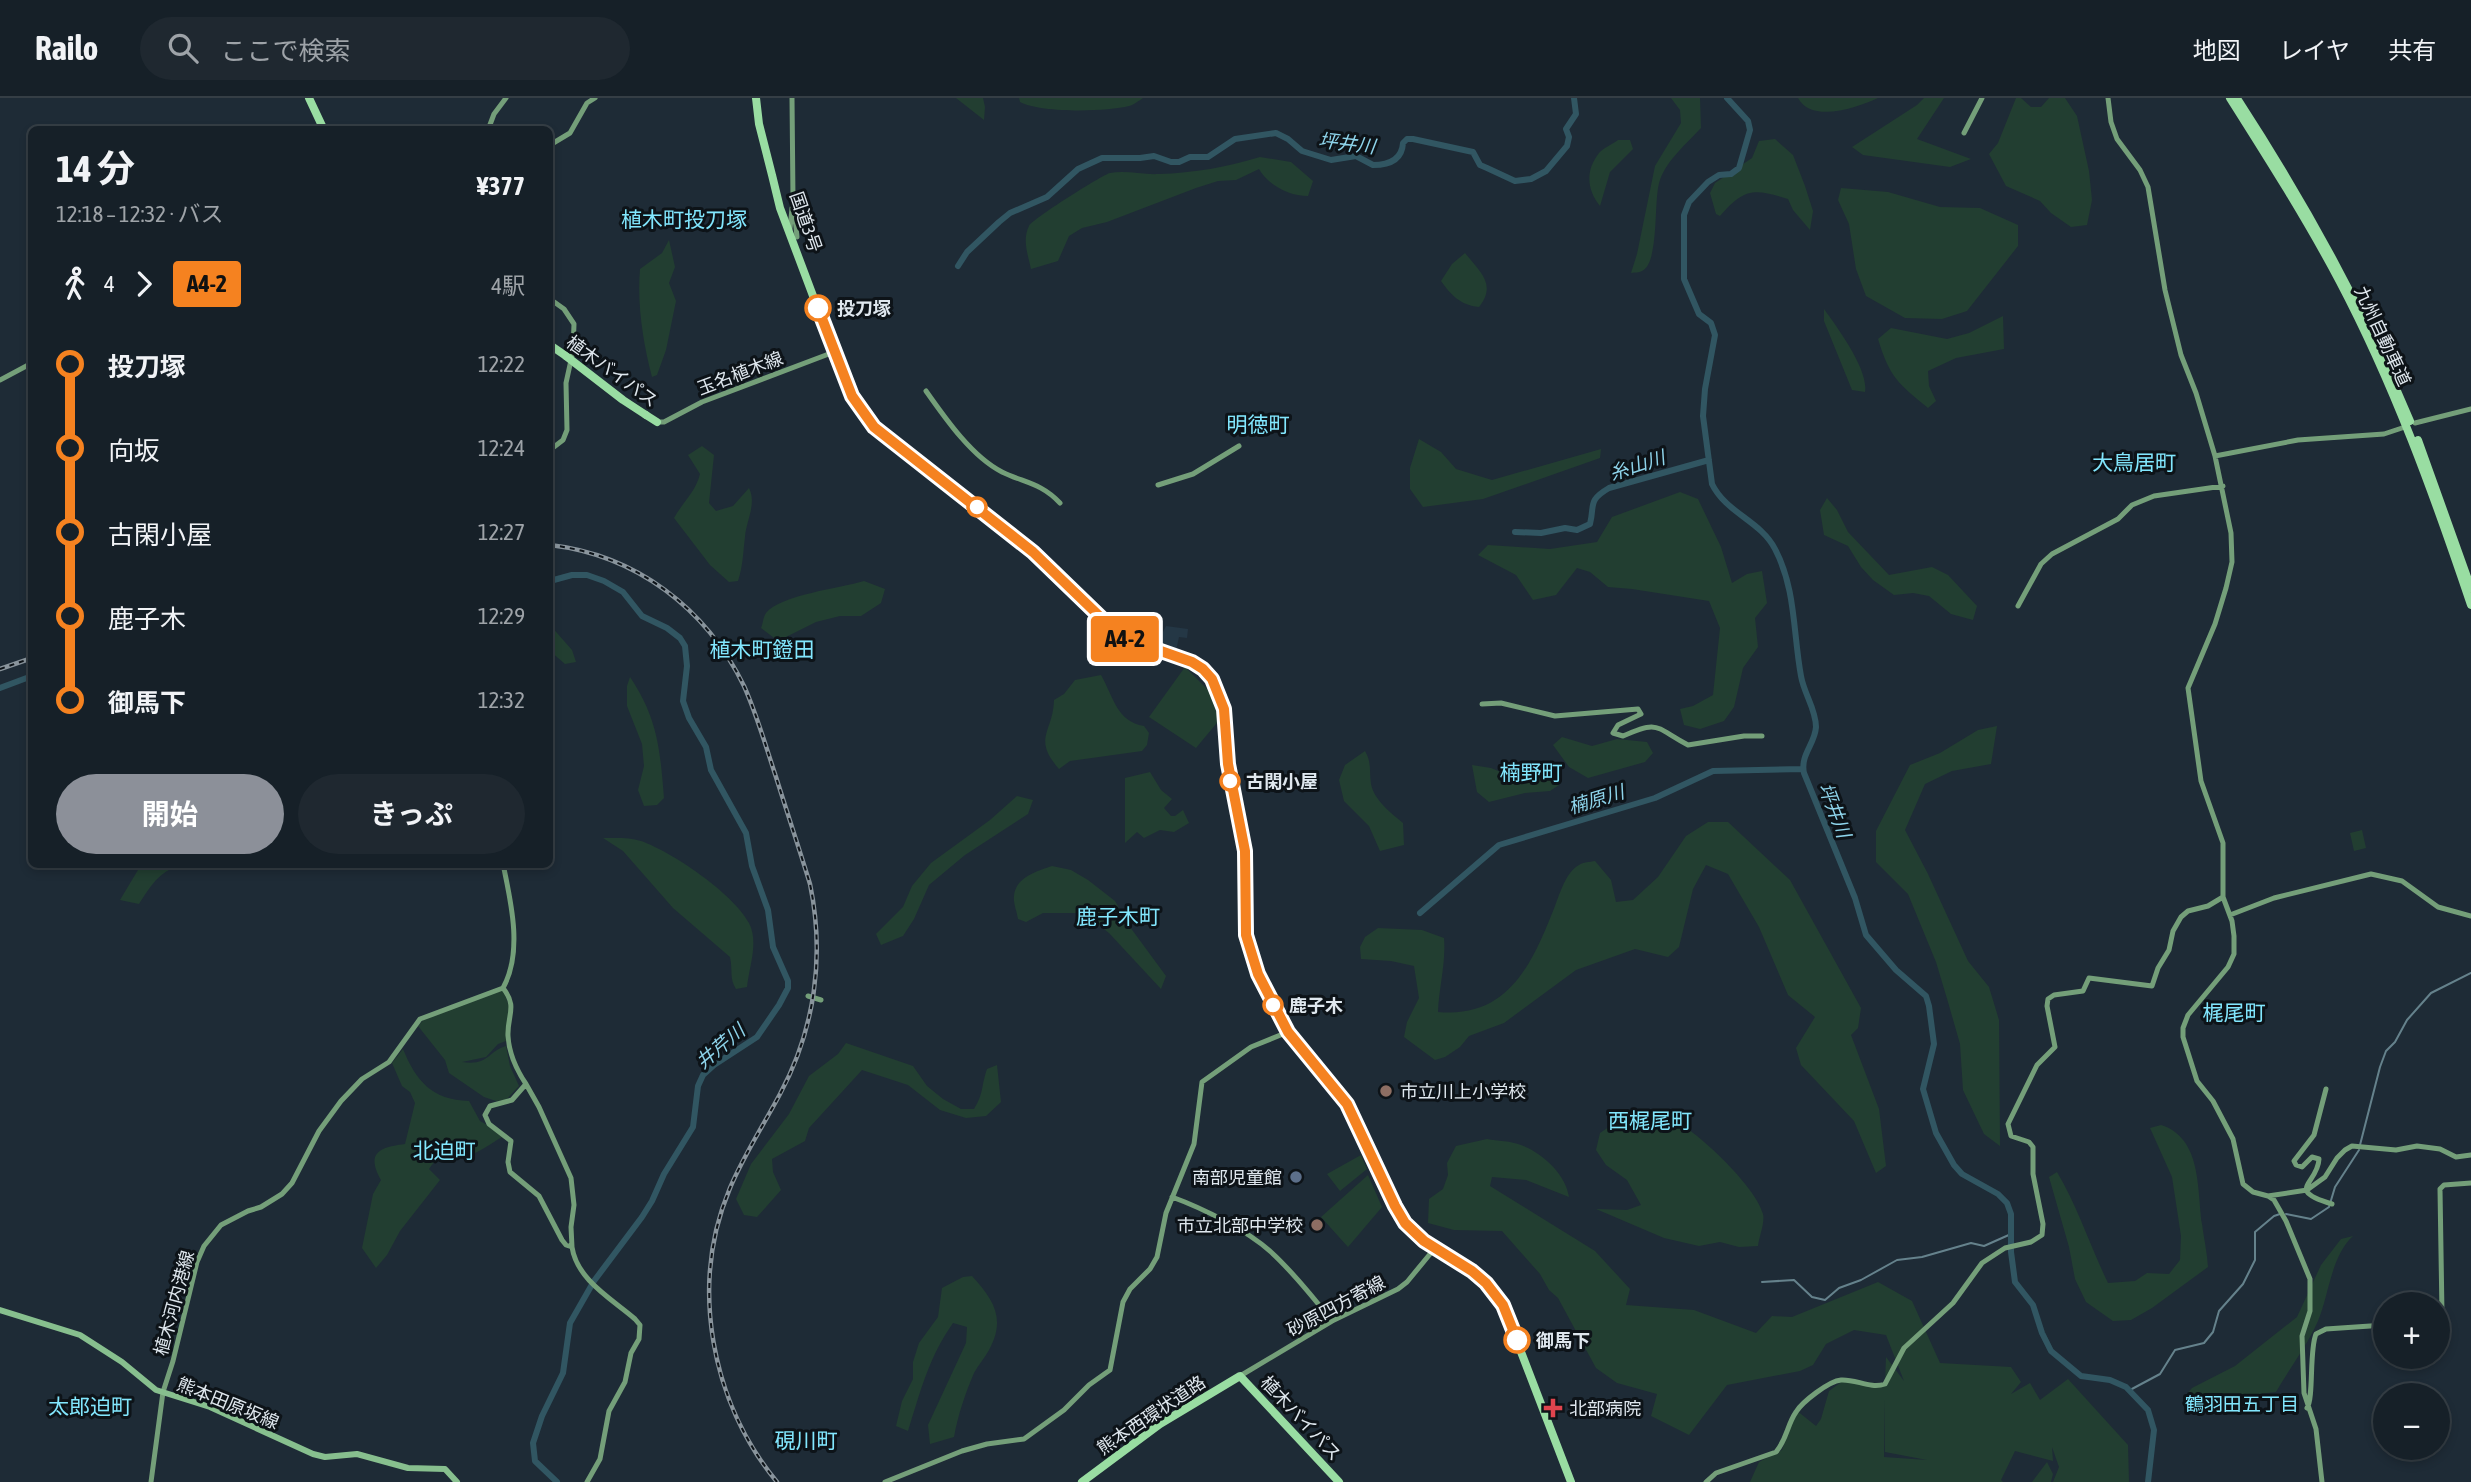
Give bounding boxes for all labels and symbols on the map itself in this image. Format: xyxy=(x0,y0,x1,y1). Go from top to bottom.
water label: 坪井川 xyxy=(1317,129,1379,158)
street label: 国道3号 xyxy=(786,189,826,255)
district label: 植木町投刀塚 xyxy=(621,207,747,231)
street label: 九州自動車道 xyxy=(2351,283,2415,389)
marker: 投刀塚 xyxy=(805,295,831,321)
place label: 投刀塚 xyxy=(837,298,891,319)
street label: 植木バイパス xyxy=(562,331,662,411)
street label: 玉名植木線 xyxy=(694,347,786,399)
district label: 明徳町 xyxy=(1227,412,1290,436)
water label: 糸山川 xyxy=(1606,445,1669,484)
district label: 大鳥居町 xyxy=(2092,450,2176,474)
unlabelled marker xyxy=(967,497,987,517)
line badge: A4-2 xyxy=(1076,616,1174,662)
district label: 植木町鐙田 xyxy=(710,637,815,661)
district label: 楠野町 xyxy=(1500,760,1563,784)
marker: 古閑小屋 xyxy=(1220,771,1240,791)
place label: 古閑小屋 xyxy=(1246,771,1318,792)
water label: 坪井川 xyxy=(1815,779,1856,842)
water label: 楠原川 xyxy=(1566,780,1628,818)
district label: 鹿子木町 xyxy=(1076,904,1160,928)
marker: 鹿子木 xyxy=(1263,995,1283,1015)
place label: 鹿子木 xyxy=(1289,995,1343,1016)
district label: 梶尾町 xyxy=(2203,1000,2266,1024)
water label: 井芹川 xyxy=(691,1018,750,1073)
place label: 市立川上小学校 xyxy=(1400,1081,1526,1102)
marker: 市立川上小学校 xyxy=(1378,1083,1394,1099)
district label: 西梶尾町 xyxy=(1608,1108,1692,1132)
district label: 北迫町 xyxy=(413,1138,476,1162)
place label: 南部児童館 xyxy=(1192,1167,1282,1188)
marker: 南部児童館 xyxy=(1288,1169,1304,1185)
place label: 市立北部中学校 xyxy=(1177,1215,1303,1236)
marker: 市立北部中学校 xyxy=(1309,1217,1325,1233)
street label: 植木河内港線 xyxy=(150,1248,198,1358)
street label: 砂原四方寄線 xyxy=(1283,1271,1389,1341)
marker: 御馬下 xyxy=(1504,1327,1530,1353)
place label: 御馬下 xyxy=(1535,1330,1590,1351)
street label: 熊本西環状道路 xyxy=(1093,1371,1209,1459)
street label: 植木バイパス xyxy=(1257,1371,1345,1465)
street label: 熊本田原坂線 xyxy=(174,1373,282,1433)
district label: 鶴羽田五丁目 xyxy=(2185,1393,2299,1415)
district label: 太郎迫町 xyxy=(48,1394,132,1418)
marker: 北部病院 xyxy=(1543,1398,1563,1418)
place label: 北部病院 xyxy=(1569,1398,1641,1419)
district label: 硯川町 xyxy=(775,1428,838,1452)

